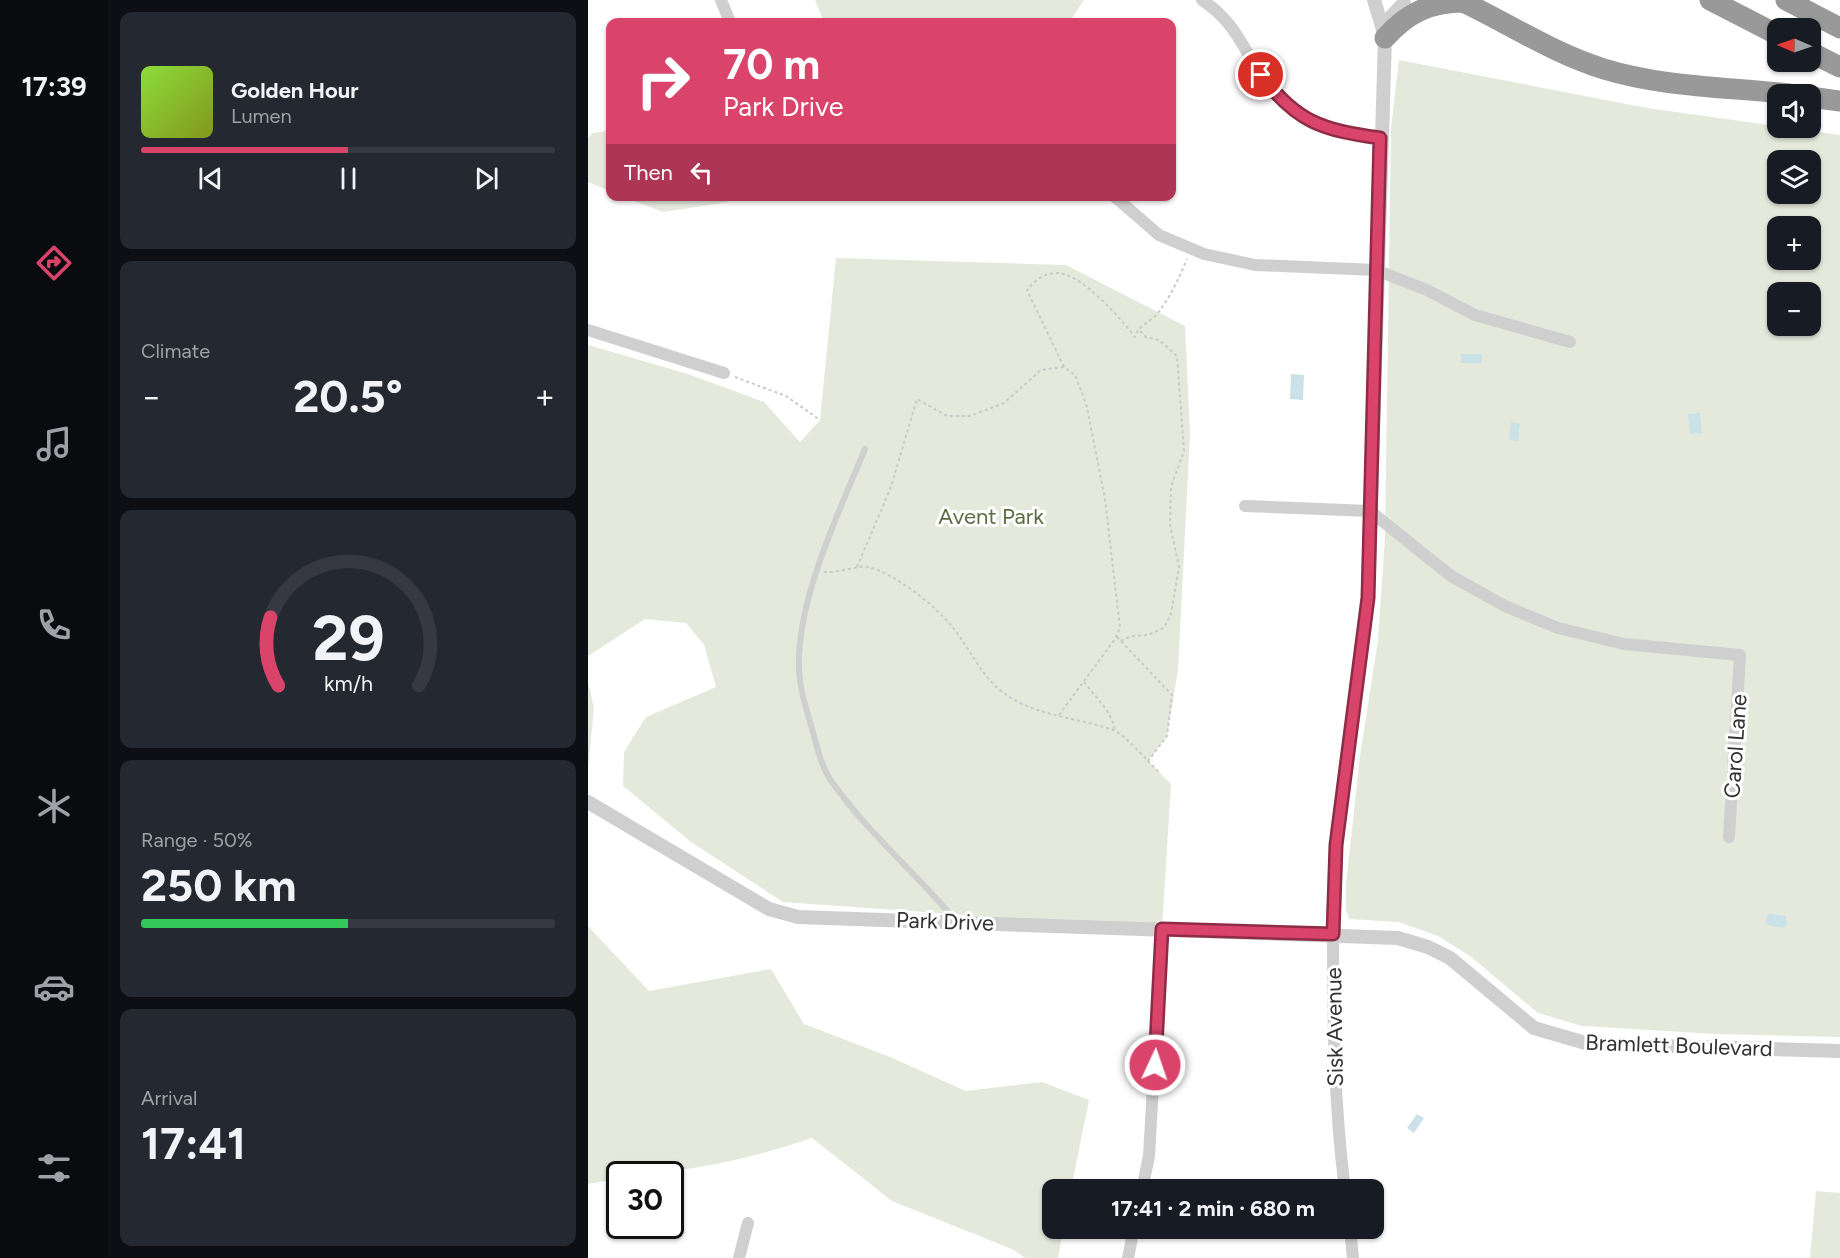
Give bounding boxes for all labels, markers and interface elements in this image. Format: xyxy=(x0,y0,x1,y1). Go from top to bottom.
north arrow xyxy=(1767,18,1821,72)
map controls xyxy=(1767,18,1821,336)
text: 70 m xyxy=(723,39,820,90)
icon: right xyxy=(624,42,702,120)
pin xyxy=(1235,49,1286,100)
icon: arrive xyxy=(1244,58,1277,91)
text: 17:39 xyxy=(21,70,87,103)
text: Golden Hour xyxy=(231,77,359,104)
button: sound xyxy=(1767,84,1821,138)
text: Park Drive xyxy=(723,90,843,123)
text: Lumen xyxy=(231,104,292,128)
button: layers xyxy=(1767,150,1821,204)
icon: left xyxy=(685,156,718,189)
text: Then xyxy=(624,159,673,186)
icon: previous xyxy=(194,162,227,195)
icon: pause xyxy=(332,162,365,195)
icon: next xyxy=(470,162,503,195)
button: + xyxy=(1767,216,1821,270)
icon: directions xyxy=(33,242,75,284)
button: − xyxy=(1767,282,1821,336)
text: Climate xyxy=(141,339,210,363)
text: 20.5° xyxy=(293,369,403,423)
text: − xyxy=(141,377,162,416)
text: + xyxy=(534,377,555,416)
icon: music xyxy=(33,423,75,465)
park label: Avent Park xyxy=(938,503,1044,530)
text: 29 xyxy=(312,601,384,676)
icon: phone xyxy=(33,604,75,646)
text: km/h xyxy=(324,671,372,696)
street label: Carol Lane xyxy=(1718,693,1753,799)
icon: climate xyxy=(33,785,75,827)
text: Range · 50% xyxy=(141,828,253,852)
text: 250 km xyxy=(141,858,297,912)
street label: Park Drive xyxy=(895,906,995,937)
icon: car xyxy=(33,966,75,1008)
street label: Sisk Avenue xyxy=(1320,967,1349,1087)
street label: Bramlett Boulevard xyxy=(1585,1029,1773,1062)
position arrow xyxy=(1123,1033,1187,1097)
text: Arrival xyxy=(141,1086,197,1110)
text: 17:41 xyxy=(141,1116,246,1170)
icon: filters xyxy=(33,1147,75,1189)
speed limit sign: 30 xyxy=(606,1161,684,1239)
text: 17:41 · 2 min · 680 m xyxy=(1111,1195,1315,1222)

